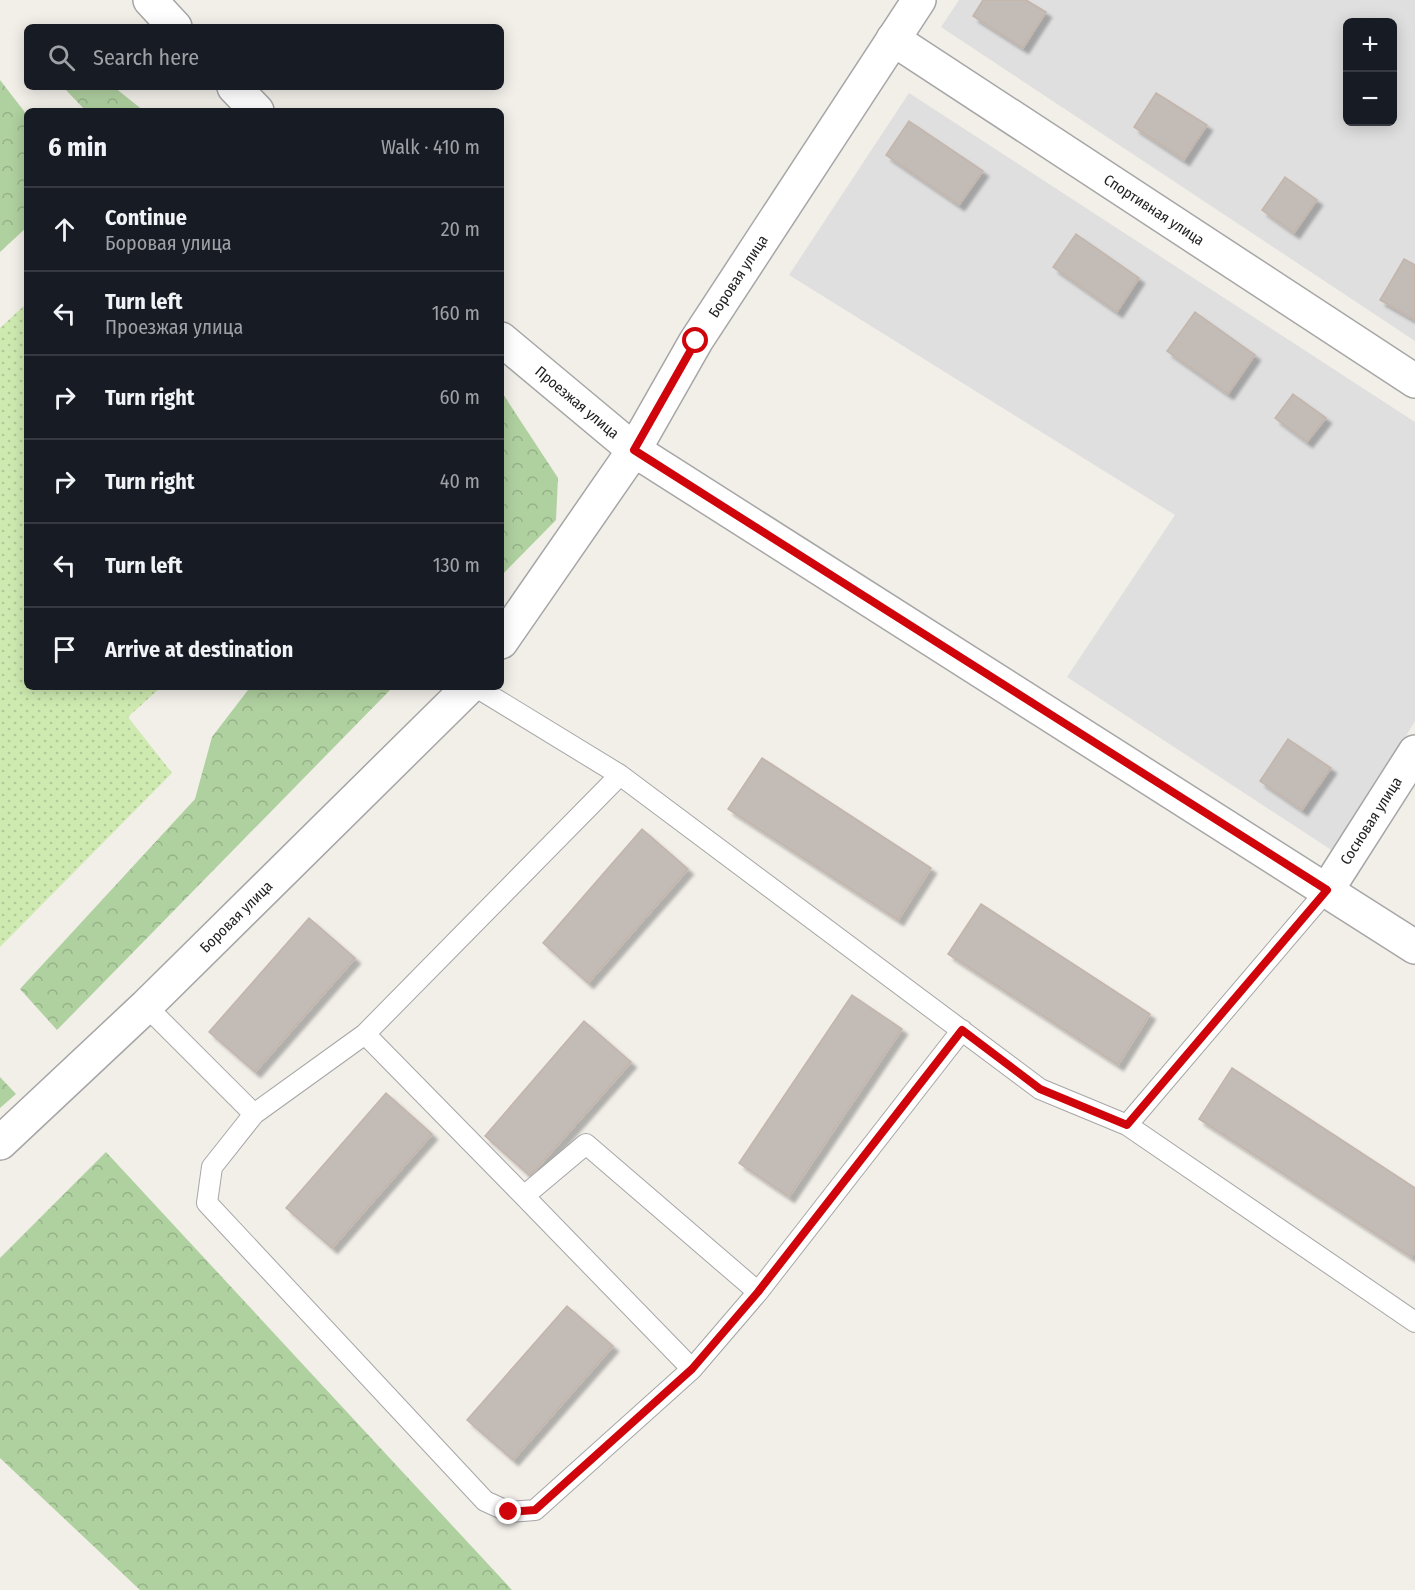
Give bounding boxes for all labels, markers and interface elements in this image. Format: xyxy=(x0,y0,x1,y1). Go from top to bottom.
map controls xyxy=(1343,18,1397,126)
button: + xyxy=(1343,18,1397,72)
search box xyxy=(24,24,504,90)
icon: search xyxy=(45,41,78,74)
text: Search here xyxy=(93,44,199,71)
button: − xyxy=(1343,72,1397,126)
text: 6 min xyxy=(48,132,107,163)
text: Walk · 410 m xyxy=(381,135,480,159)
street label: Спортивная улица xyxy=(1100,171,1208,249)
text: Continue xyxy=(105,204,187,231)
icon: ahead xyxy=(48,213,81,246)
text: 20 m xyxy=(441,217,480,241)
text: Боровая улица xyxy=(105,231,232,255)
street label: Боровая улица xyxy=(705,232,772,321)
text: Turn left xyxy=(105,288,183,315)
icon: left xyxy=(48,297,81,330)
text: 160 m xyxy=(432,301,480,325)
text: Проезжая улица xyxy=(105,315,243,339)
route start xyxy=(682,327,708,353)
street label: Проезжая улица xyxy=(531,362,623,443)
icon: right xyxy=(48,381,81,414)
text: Turn right xyxy=(105,384,194,411)
text: 60 m xyxy=(440,385,480,409)
icon: right xyxy=(48,465,81,498)
text: Turn right xyxy=(105,468,194,495)
text: 40 m xyxy=(440,469,480,493)
icon: left xyxy=(48,549,81,582)
text: Turn left xyxy=(105,552,183,579)
text: 130 m xyxy=(433,553,480,577)
icon: arrive xyxy=(48,633,81,666)
text: Arrive at destination xyxy=(105,636,293,663)
street label: Сосновая улица xyxy=(1336,773,1406,868)
street label: Боровая улица xyxy=(196,877,276,957)
route end xyxy=(495,1498,521,1524)

